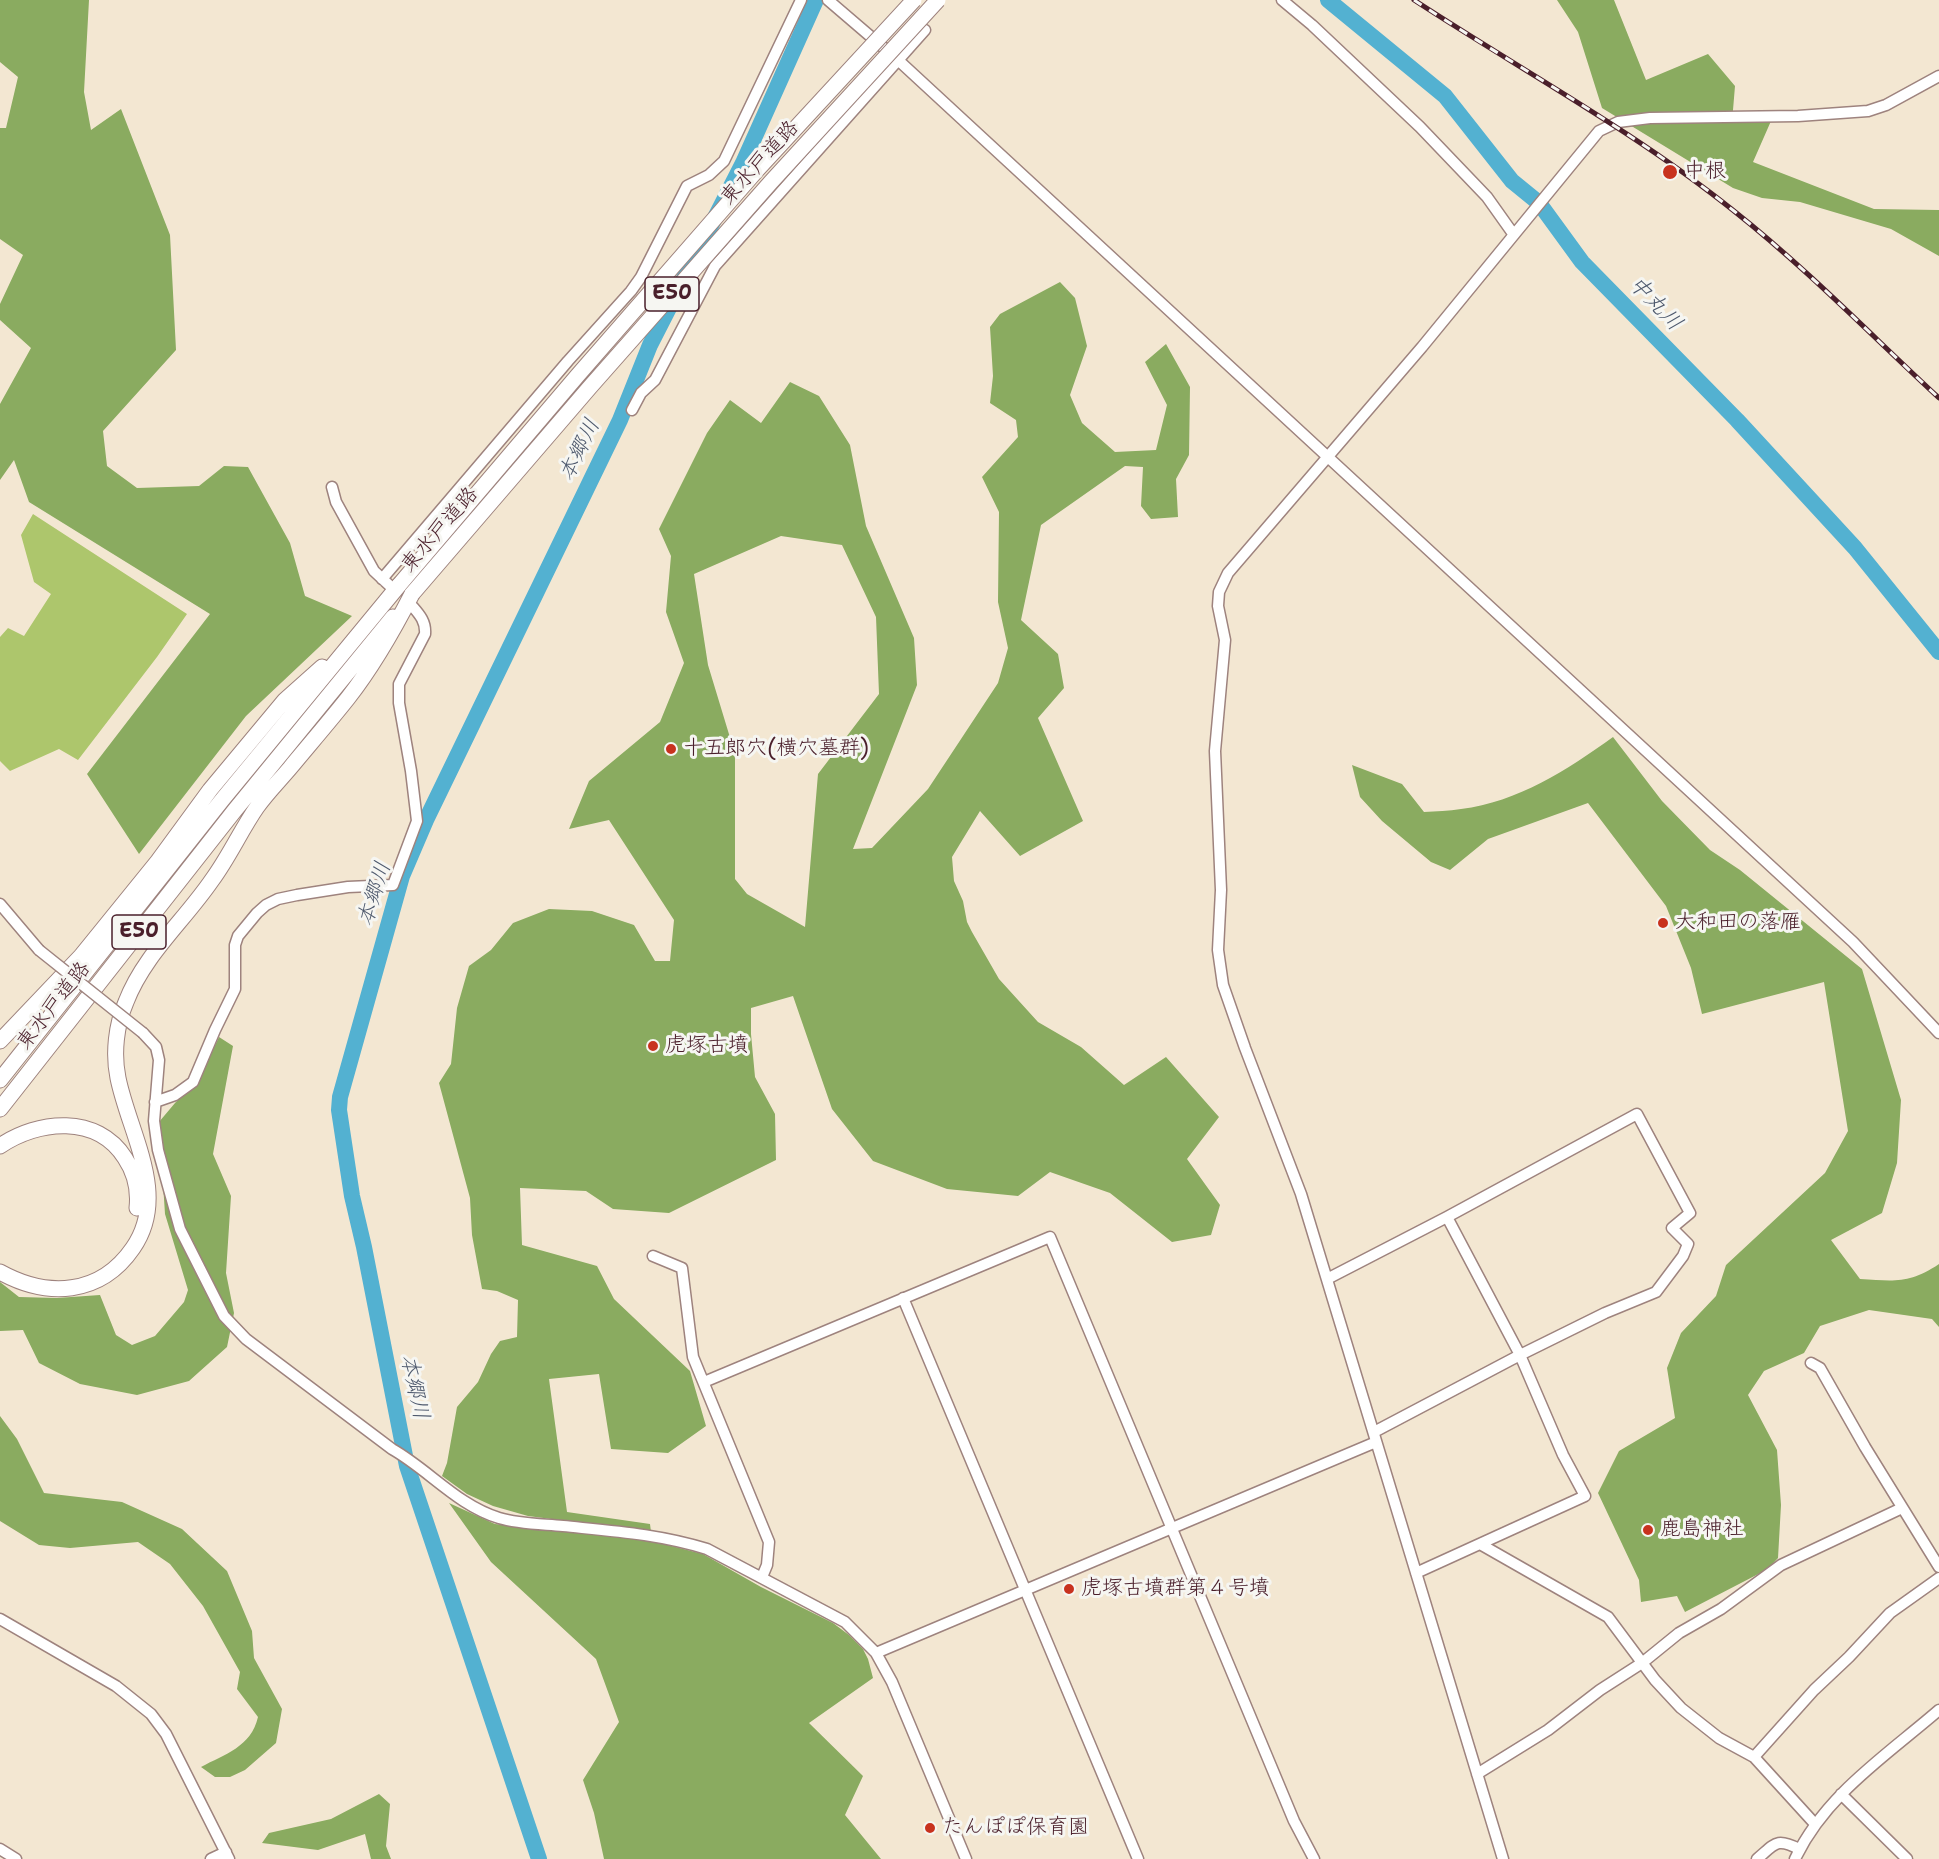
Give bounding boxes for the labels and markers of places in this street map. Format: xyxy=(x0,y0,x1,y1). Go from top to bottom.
place label: 中根 xyxy=(1684,159,1726,185)
marker: 中根 xyxy=(1661,163,1679,181)
place label: 十五郎穴(横穴墓群) xyxy=(683,736,869,762)
marker: 十五郎穴(横穴墓群) xyxy=(664,742,678,756)
place label: 大和田の落雁 xyxy=(1675,910,1801,936)
marker: 大和田の落雁 xyxy=(1656,916,1670,930)
place label: 虎塚古墳 xyxy=(665,1033,749,1059)
marker: 虎塚古墳 xyxy=(646,1039,660,1053)
place label: 鹿島神社 xyxy=(1660,1517,1744,1543)
marker: 鹿島神社 xyxy=(1641,1523,1655,1537)
place label: 虎塚古墳群第４号墳 xyxy=(1081,1576,1270,1602)
marker: 虎塚古墳群第４号墳 xyxy=(1062,1582,1076,1596)
place label: たんぽぽ保育園 xyxy=(942,1815,1089,1841)
marker: たんぽぽ保育園 xyxy=(923,1821,937,1835)

